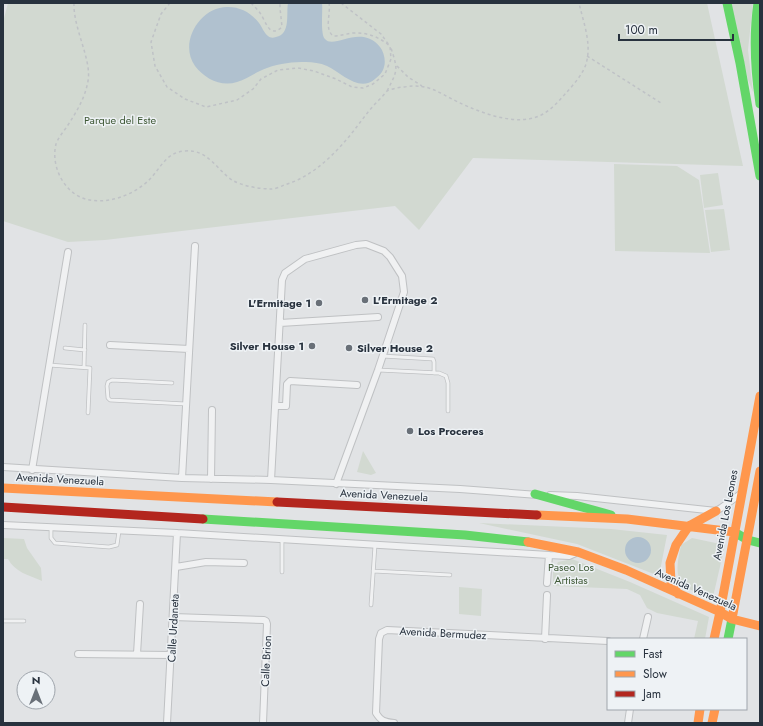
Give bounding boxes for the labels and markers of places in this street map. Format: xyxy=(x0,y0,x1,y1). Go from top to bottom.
place label: L'Ermitage 2 xyxy=(373,292,437,308)
place label: L'Ermitage 1 xyxy=(248,295,311,311)
marker: L'Ermitage 2 xyxy=(360,295,370,305)
marker: L'Ermitage 1 xyxy=(314,298,324,308)
place label: Silver House 1 xyxy=(230,338,304,354)
place label: Silver House 2 xyxy=(357,340,433,356)
marker: Silver House 1 xyxy=(307,341,317,351)
marker: Silver House 2 xyxy=(344,343,354,353)
place label: Los Proceres xyxy=(418,423,484,439)
marker: Los Proceres xyxy=(405,426,415,436)

